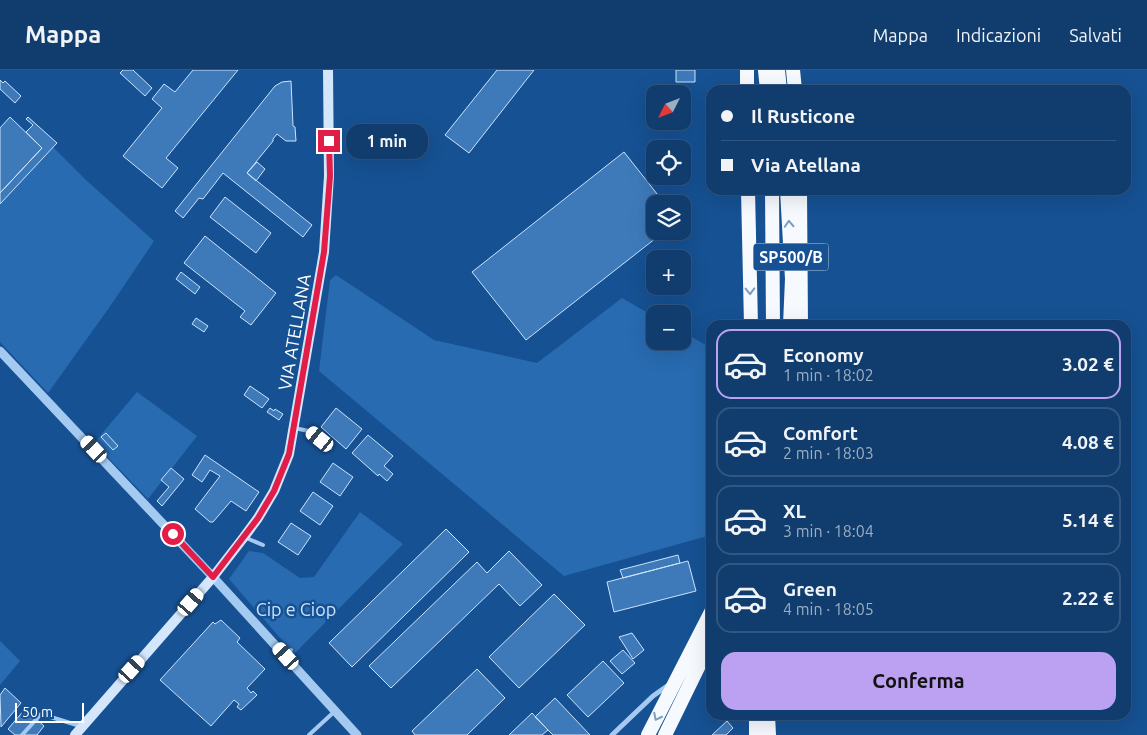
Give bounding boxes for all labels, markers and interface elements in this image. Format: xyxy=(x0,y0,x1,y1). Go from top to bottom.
text: Mappa xyxy=(25,21,101,48)
text: Mappa xyxy=(873,25,928,45)
text: Indicazioni xyxy=(956,25,1041,45)
text: Salvati xyxy=(1069,25,1122,45)
north arrow xyxy=(646,85,691,130)
map controls xyxy=(646,85,691,350)
text: Il Rusticone xyxy=(751,105,855,127)
callout: 1 min xyxy=(346,124,429,158)
route end xyxy=(318,130,340,152)
text: 1 min xyxy=(367,132,407,150)
button: locate xyxy=(646,140,691,185)
text: Via Atellana xyxy=(751,154,861,176)
button: layers xyxy=(646,195,691,240)
one-way arrow xyxy=(784,220,795,228)
road number: SP500/B xyxy=(754,243,828,270)
button: + xyxy=(646,250,691,295)
street label: VIA ATELLANA xyxy=(274,272,314,392)
one-way arrow xyxy=(745,287,756,295)
button: − xyxy=(646,305,691,350)
icon: car xyxy=(723,342,768,387)
text: Economy xyxy=(783,344,864,366)
text: 3.02 € xyxy=(1062,353,1114,375)
text: 1 min · 18:02 xyxy=(783,366,874,384)
icon: car xyxy=(723,420,768,465)
text: Comfort xyxy=(783,422,858,444)
car xyxy=(303,424,336,454)
text: 4.08 € xyxy=(1062,431,1114,453)
car xyxy=(78,433,109,465)
text: 2 min · 18:03 xyxy=(783,444,874,462)
icon: car xyxy=(723,498,768,543)
text: XL xyxy=(783,500,806,522)
text: 5.14 € xyxy=(1062,509,1114,531)
text: 3 min · 18:04 xyxy=(783,522,874,540)
route start xyxy=(162,523,184,545)
icon: car xyxy=(723,576,768,621)
text: Green xyxy=(783,578,837,600)
car xyxy=(175,586,206,618)
text: 2.22 € xyxy=(1062,587,1114,609)
park label: Cip e Ciop xyxy=(256,599,336,619)
text: 4 min · 18:05 xyxy=(783,600,874,618)
car xyxy=(270,640,301,672)
button: Conferma xyxy=(721,652,1116,710)
car xyxy=(116,653,147,685)
scale bar xyxy=(15,700,84,723)
text: 50 m xyxy=(22,704,53,720)
one-way arrow xyxy=(653,712,663,721)

